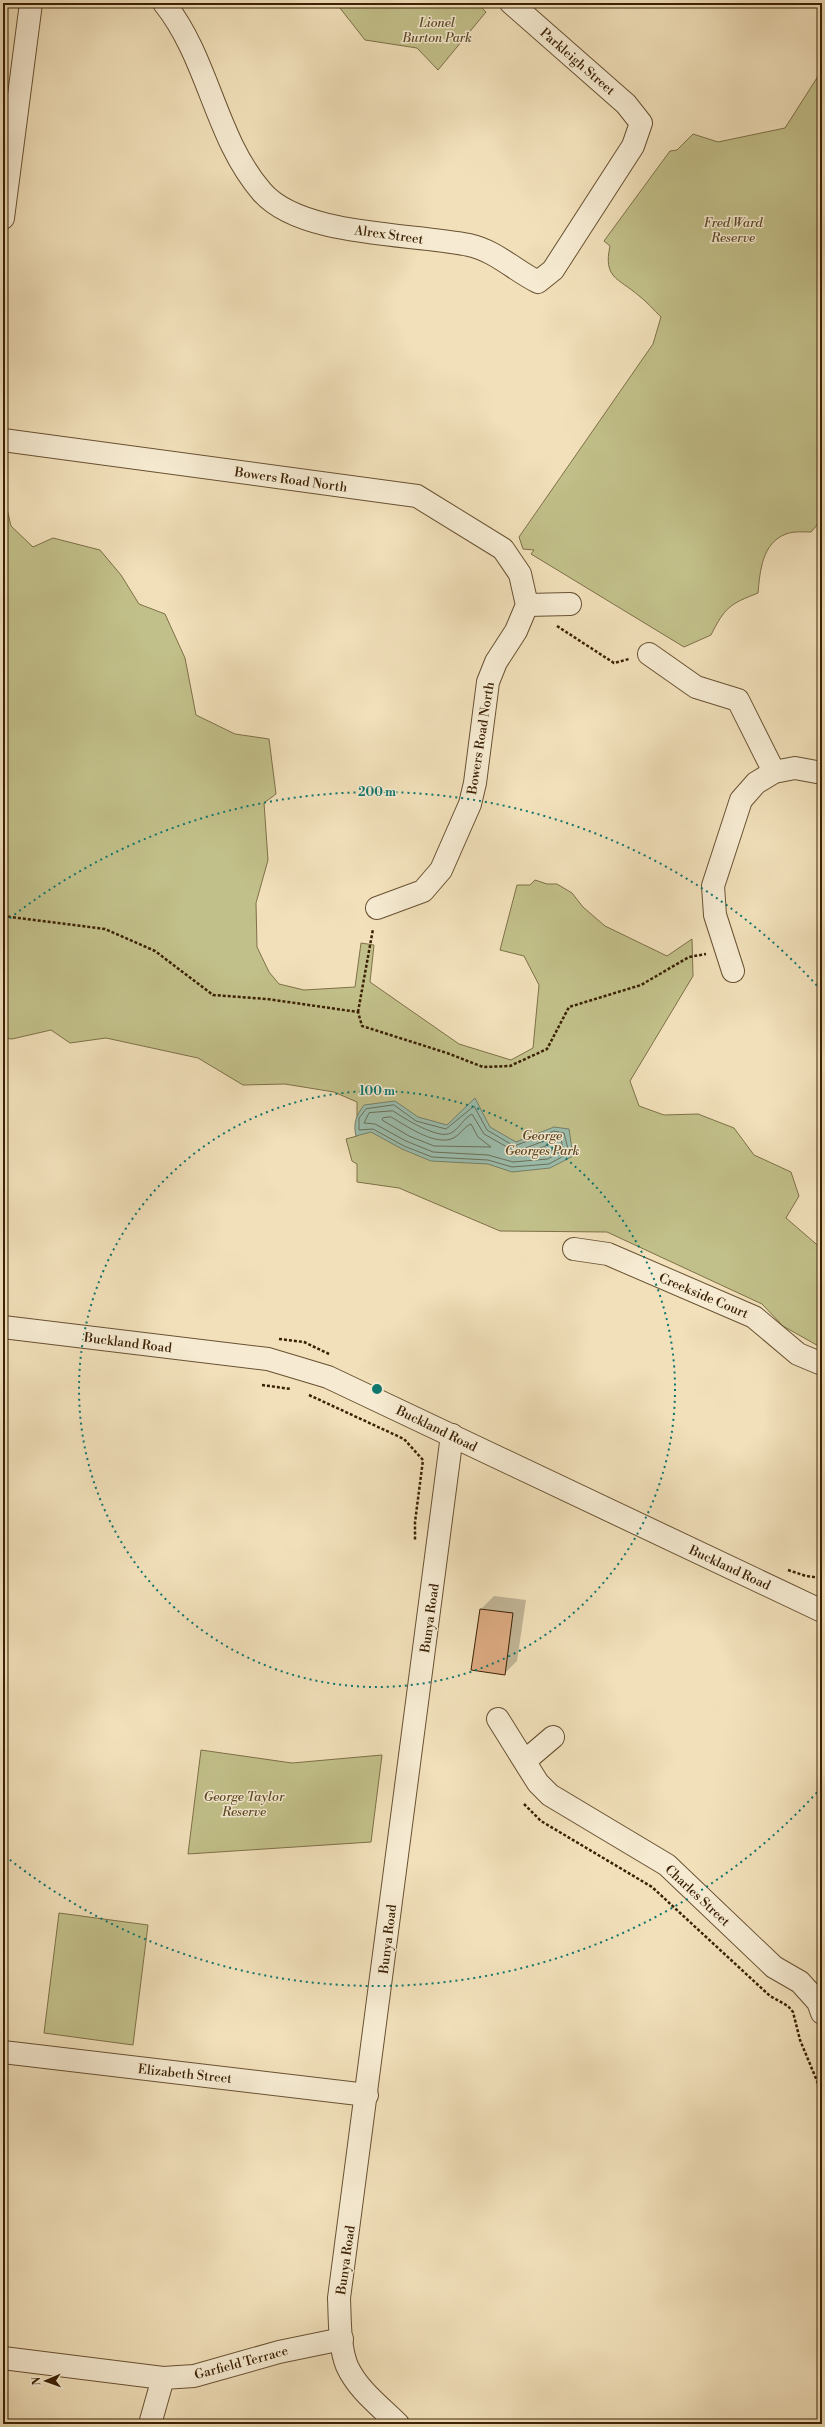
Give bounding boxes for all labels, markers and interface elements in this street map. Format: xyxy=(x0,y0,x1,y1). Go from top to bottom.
park label: Lionel Burton Park xyxy=(401,15,472,46)
street label: Parkleigh Street xyxy=(537,25,618,99)
park label: Fred Ward Reserve xyxy=(704,215,763,246)
street label: Alrex Street xyxy=(352,222,425,248)
street label: Bowers Road North xyxy=(232,464,349,496)
street label: Bowers Road North xyxy=(464,680,498,797)
text: 200 m xyxy=(358,785,396,800)
text: 100 m xyxy=(359,1084,395,1099)
park label: George Georges Park xyxy=(505,1128,579,1159)
street label: Creekside Court xyxy=(656,1270,751,1322)
street label: Buckland Road xyxy=(82,1330,173,1356)
centre of rings xyxy=(370,1382,384,1396)
street label: Buckland Road xyxy=(392,1402,480,1456)
street label: Buckland Road xyxy=(685,1542,774,1594)
street label: Bunya Road xyxy=(417,1582,443,1655)
park label: George Taylor Reserve xyxy=(204,1789,285,1820)
street label: Charles Street xyxy=(662,1862,733,1930)
street label: Bunya Road xyxy=(376,1903,400,1976)
street label: Elizabeth Street xyxy=(137,2061,233,2087)
street label: Bunya Road xyxy=(333,2224,359,2297)
street label: Garfield Terrace xyxy=(193,2343,290,2383)
north arrow xyxy=(26,2361,66,2401)
text: N xyxy=(30,2376,44,2386)

